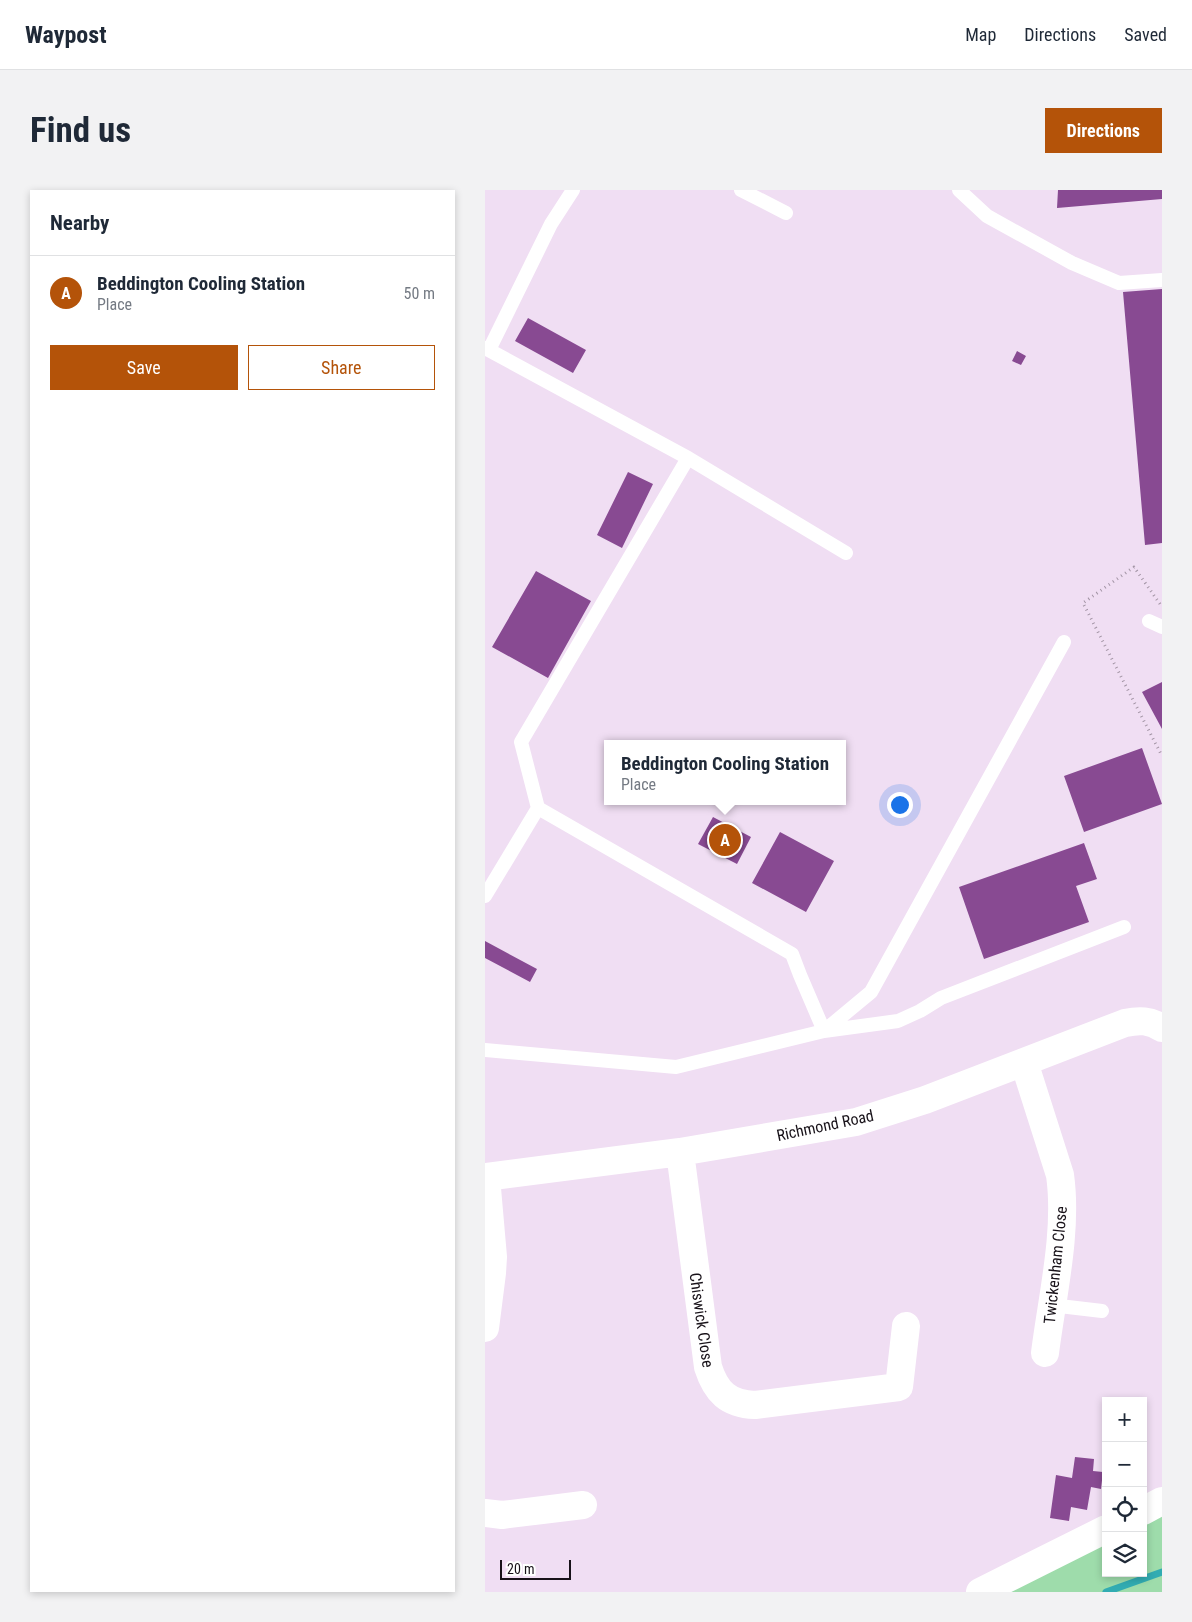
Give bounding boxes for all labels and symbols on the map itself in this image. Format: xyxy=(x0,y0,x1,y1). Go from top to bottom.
your location xyxy=(887,792,913,818)
pin: A xyxy=(709,821,741,859)
street label: Richmond Road xyxy=(775,1106,875,1145)
street label: Twickenham Close xyxy=(1040,1205,1071,1325)
street label: Chiswick Close xyxy=(685,1271,718,1369)
scale bar xyxy=(500,1557,571,1580)

